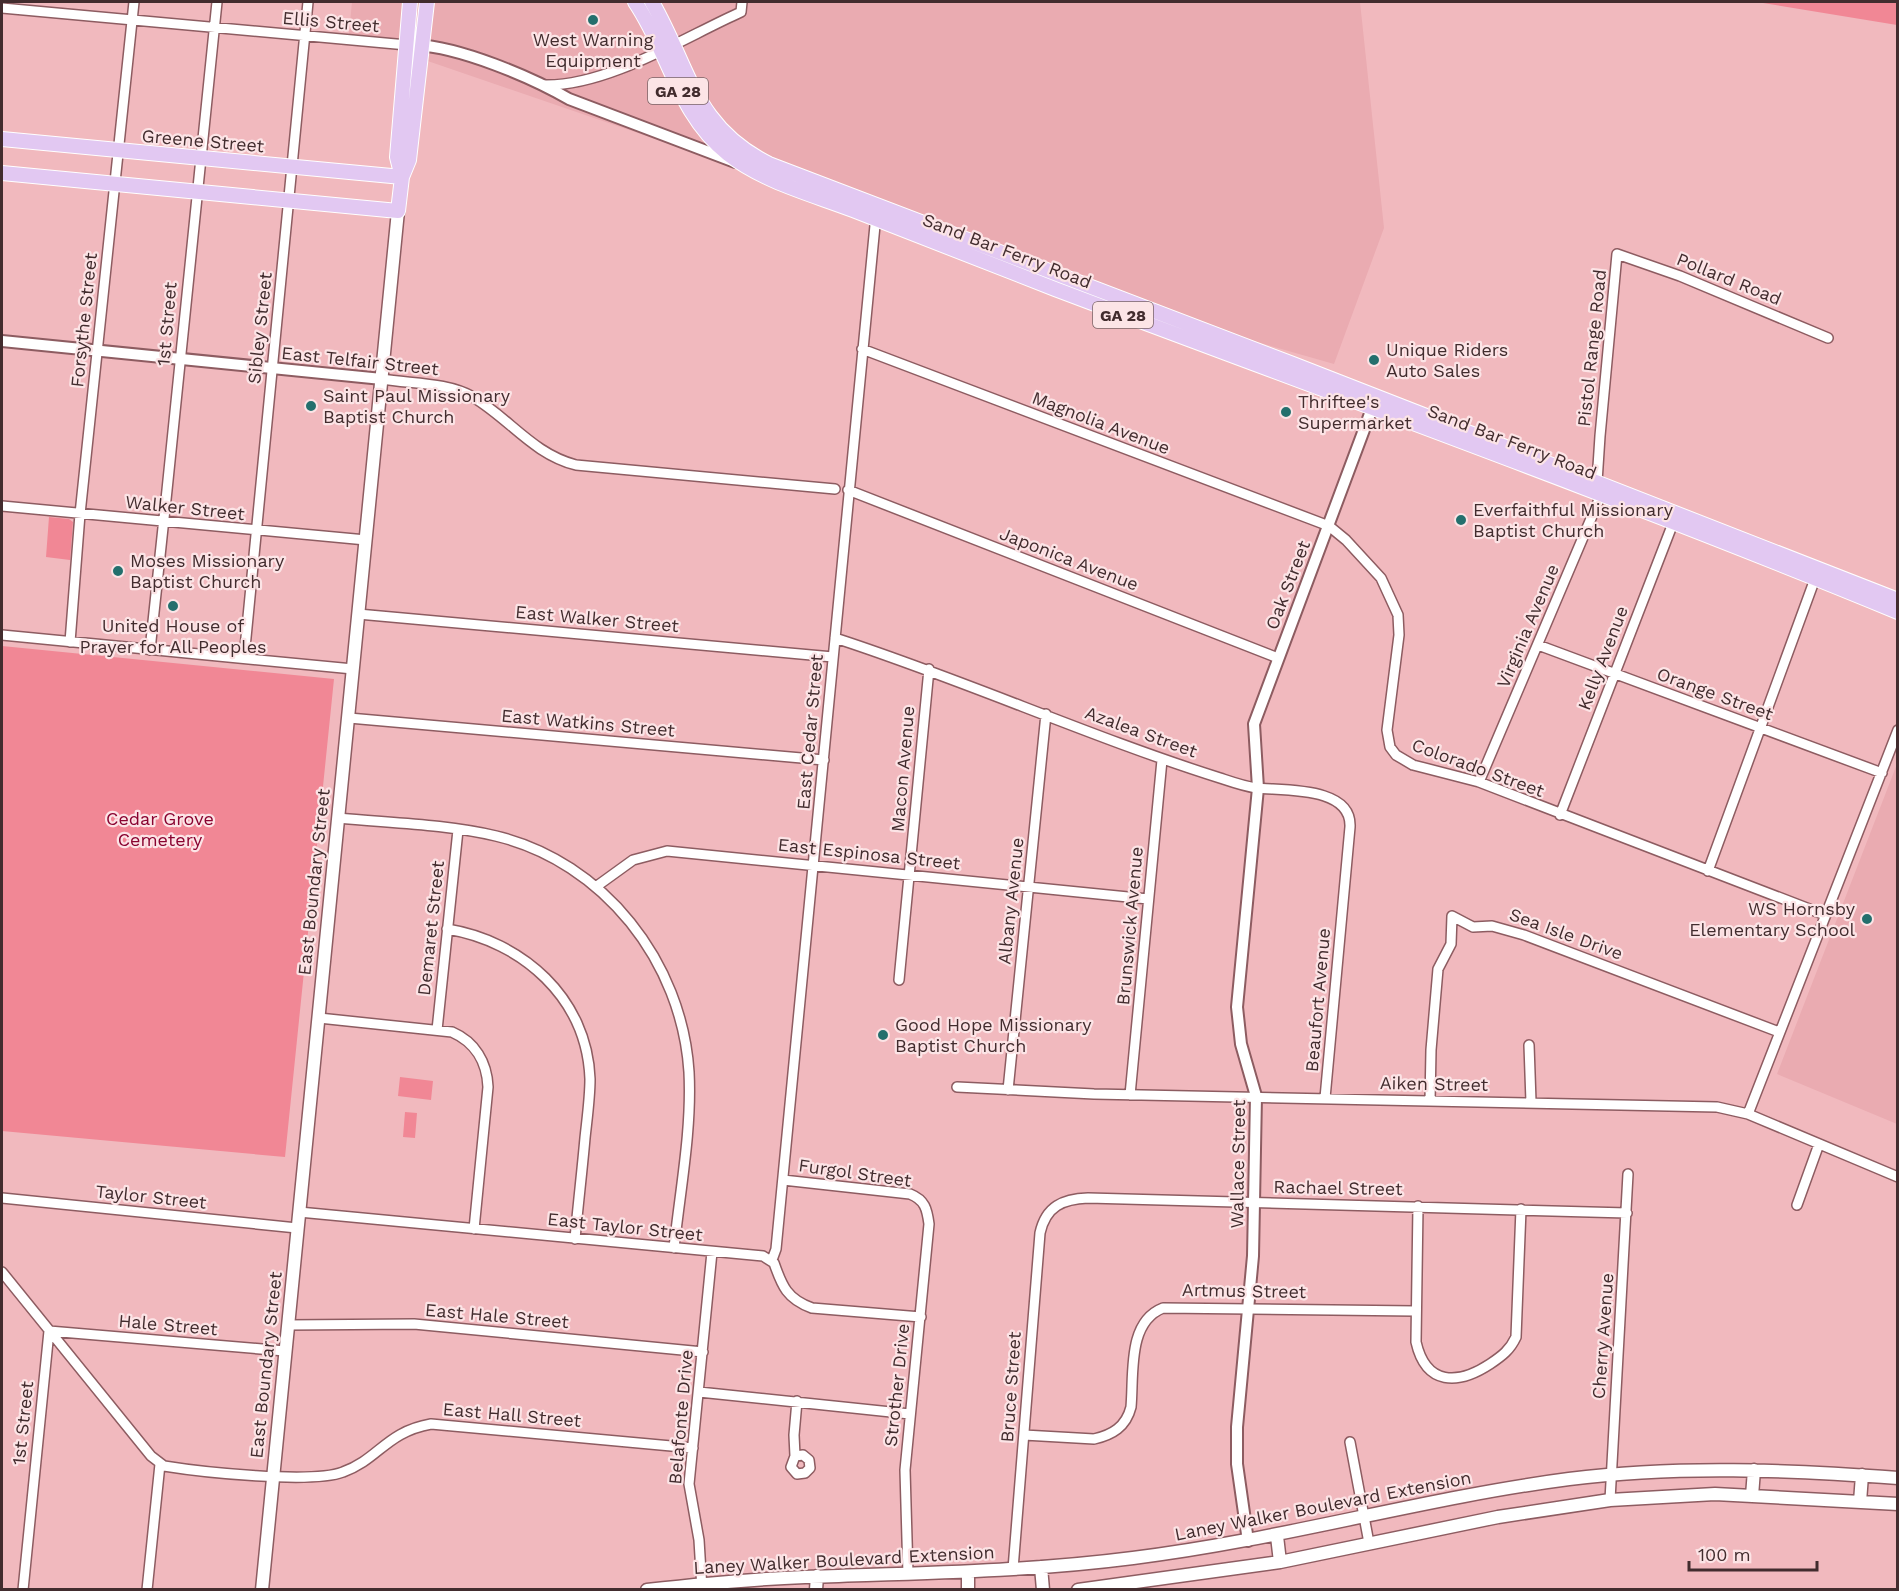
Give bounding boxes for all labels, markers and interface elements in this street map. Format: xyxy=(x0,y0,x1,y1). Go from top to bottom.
street label: Ellis Street xyxy=(282,7,381,36)
marker: West Warning Equipment xyxy=(586,13,600,27)
place label: West Warning Equipment xyxy=(533,29,654,71)
road number: GA 28 xyxy=(648,78,708,104)
street label: Greene Street xyxy=(141,125,266,156)
street label: Sand Bar Ferry Road xyxy=(920,209,1095,292)
street label: Pollard Road xyxy=(1674,248,1785,309)
street label: Forsythe Street xyxy=(66,251,101,388)
street label: Pistol Range Road xyxy=(1573,268,1610,428)
street label: Sibley Street xyxy=(243,271,276,385)
street label: 1st Street xyxy=(152,281,181,367)
road number: GA 28 xyxy=(1093,302,1153,328)
place label: Unique Riders Auto Sales xyxy=(1386,339,1508,381)
street label: East Telfair Street xyxy=(280,342,440,379)
marker: Unique Riders Auto Sales xyxy=(1367,353,1381,367)
place label: Saint Paul Missionary Baptist Church xyxy=(323,385,511,427)
street label: Magnolia Avenue xyxy=(1029,387,1173,459)
place label: Thriftee's Supermarket xyxy=(1298,391,1412,433)
marker: Saint Paul Missionary Baptist Church xyxy=(304,399,318,413)
street label: Sand Bar Ferry Road xyxy=(1425,400,1600,483)
marker: Thriftee's Supermarket xyxy=(1279,405,1293,419)
street label: Walker Street xyxy=(124,491,246,524)
place label: Everfaithful Missionary Baptist Church xyxy=(1473,499,1674,541)
marker: Everfaithful Missionary Baptist Church xyxy=(1454,513,1468,527)
street label: Japonica Avenue xyxy=(997,522,1142,595)
street label: Oak Street xyxy=(1261,537,1314,632)
place label: Moses Missionary Baptist Church xyxy=(130,550,285,592)
street label: Virginia Avenue xyxy=(1492,561,1563,691)
marker: Moses Missionary Baptist Church xyxy=(111,564,125,578)
marker: United House of Prayer for All Peoples xyxy=(166,599,180,613)
street label: East Walker Street xyxy=(514,601,680,636)
street label: Kelly Avenue xyxy=(1573,603,1632,713)
place label: United House of Prayer for All Peoples xyxy=(79,615,267,657)
street label: East Cedar Street xyxy=(792,653,827,811)
street label: Orange Street xyxy=(1654,663,1777,724)
street label: Azalea Street xyxy=(1082,702,1200,762)
street label: East Watkins Street xyxy=(500,704,676,741)
street label: Macon Avenue xyxy=(887,705,918,833)
street label: Colorado Street xyxy=(1409,734,1548,801)
street label: East Boundary Street xyxy=(293,787,334,976)
park label: Cedar Grove Cemetery xyxy=(106,808,214,850)
street label: East Espinosa Street xyxy=(777,833,962,874)
street label: Albany Avenue xyxy=(993,836,1028,966)
street label: Brunswick Avenue xyxy=(1112,846,1147,1006)
street label: Demaret Street xyxy=(413,859,448,997)
place label: WS Hornsby Elementary School xyxy=(1689,898,1856,940)
street label: Sea Isle Drive xyxy=(1507,903,1626,964)
marker: WS Hornsby Elementary School xyxy=(1860,912,1874,926)
street label: Beaufort Avenue xyxy=(1301,927,1334,1073)
place label: Good Hope Missionary Baptist Church xyxy=(895,1014,1092,1056)
marker: Good Hope Missionary Baptist Church xyxy=(876,1028,890,1042)
street label: Aiken Street xyxy=(1380,1072,1489,1095)
street label: Wallace Street xyxy=(1226,1099,1249,1229)
street label: Furgol Street xyxy=(797,1154,913,1191)
street label: Rachael Street xyxy=(1273,1176,1403,1199)
street label: Taylor Street xyxy=(94,1180,208,1213)
street label: East Taylor Street xyxy=(546,1208,704,1245)
street label: East Boundary Street xyxy=(245,1270,286,1459)
street label: Cherry Avenue xyxy=(1588,1272,1617,1400)
street label: Artmus Street xyxy=(1182,1279,1307,1302)
street label: East Hale Street xyxy=(424,1299,570,1332)
street label: Hale Street xyxy=(118,1310,219,1339)
street label: Strother Drive xyxy=(880,1322,913,1448)
street label: Bruce Street xyxy=(996,1330,1025,1443)
street label: Belafonte Drive xyxy=(664,1349,697,1485)
street label: 1st Street xyxy=(8,1379,37,1466)
street label: East Hall Street xyxy=(442,1398,583,1431)
street label: Laney Walker Boulevard Extension xyxy=(1173,1466,1473,1545)
scale bar xyxy=(1689,1534,1816,1572)
street label: Laney Walker Boulevard Extension xyxy=(693,1541,995,1578)
text: 100 m xyxy=(1698,1544,1751,1565)

